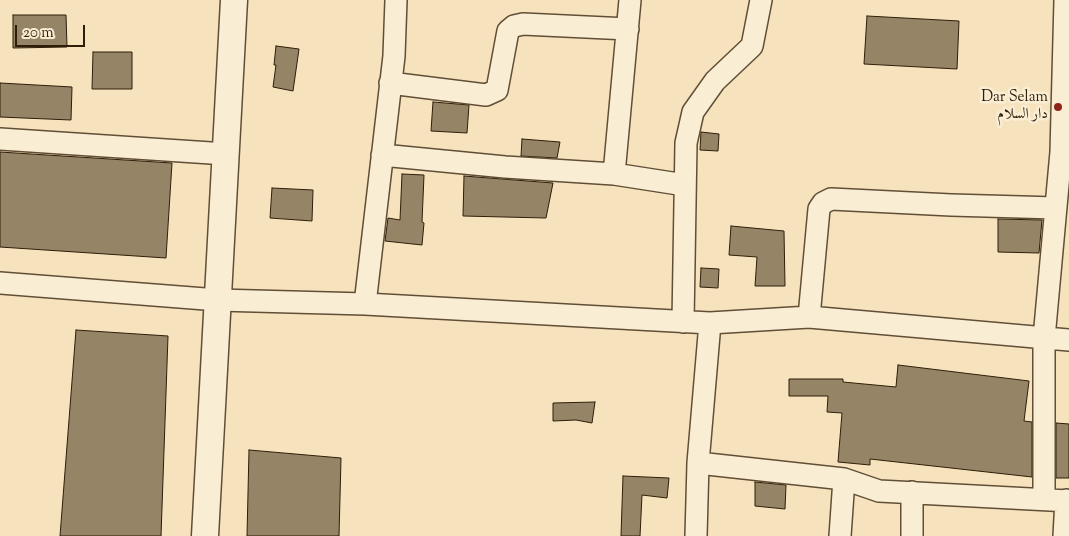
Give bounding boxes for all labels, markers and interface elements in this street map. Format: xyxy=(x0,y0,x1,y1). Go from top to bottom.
scale bar xyxy=(18,15,88,47)
text: 20 m xyxy=(23,23,54,44)
place label: Dar Selam دار السلام xyxy=(981,89,1048,124)
marker: Dar Selam دار السلام xyxy=(1052,101,1064,113)

